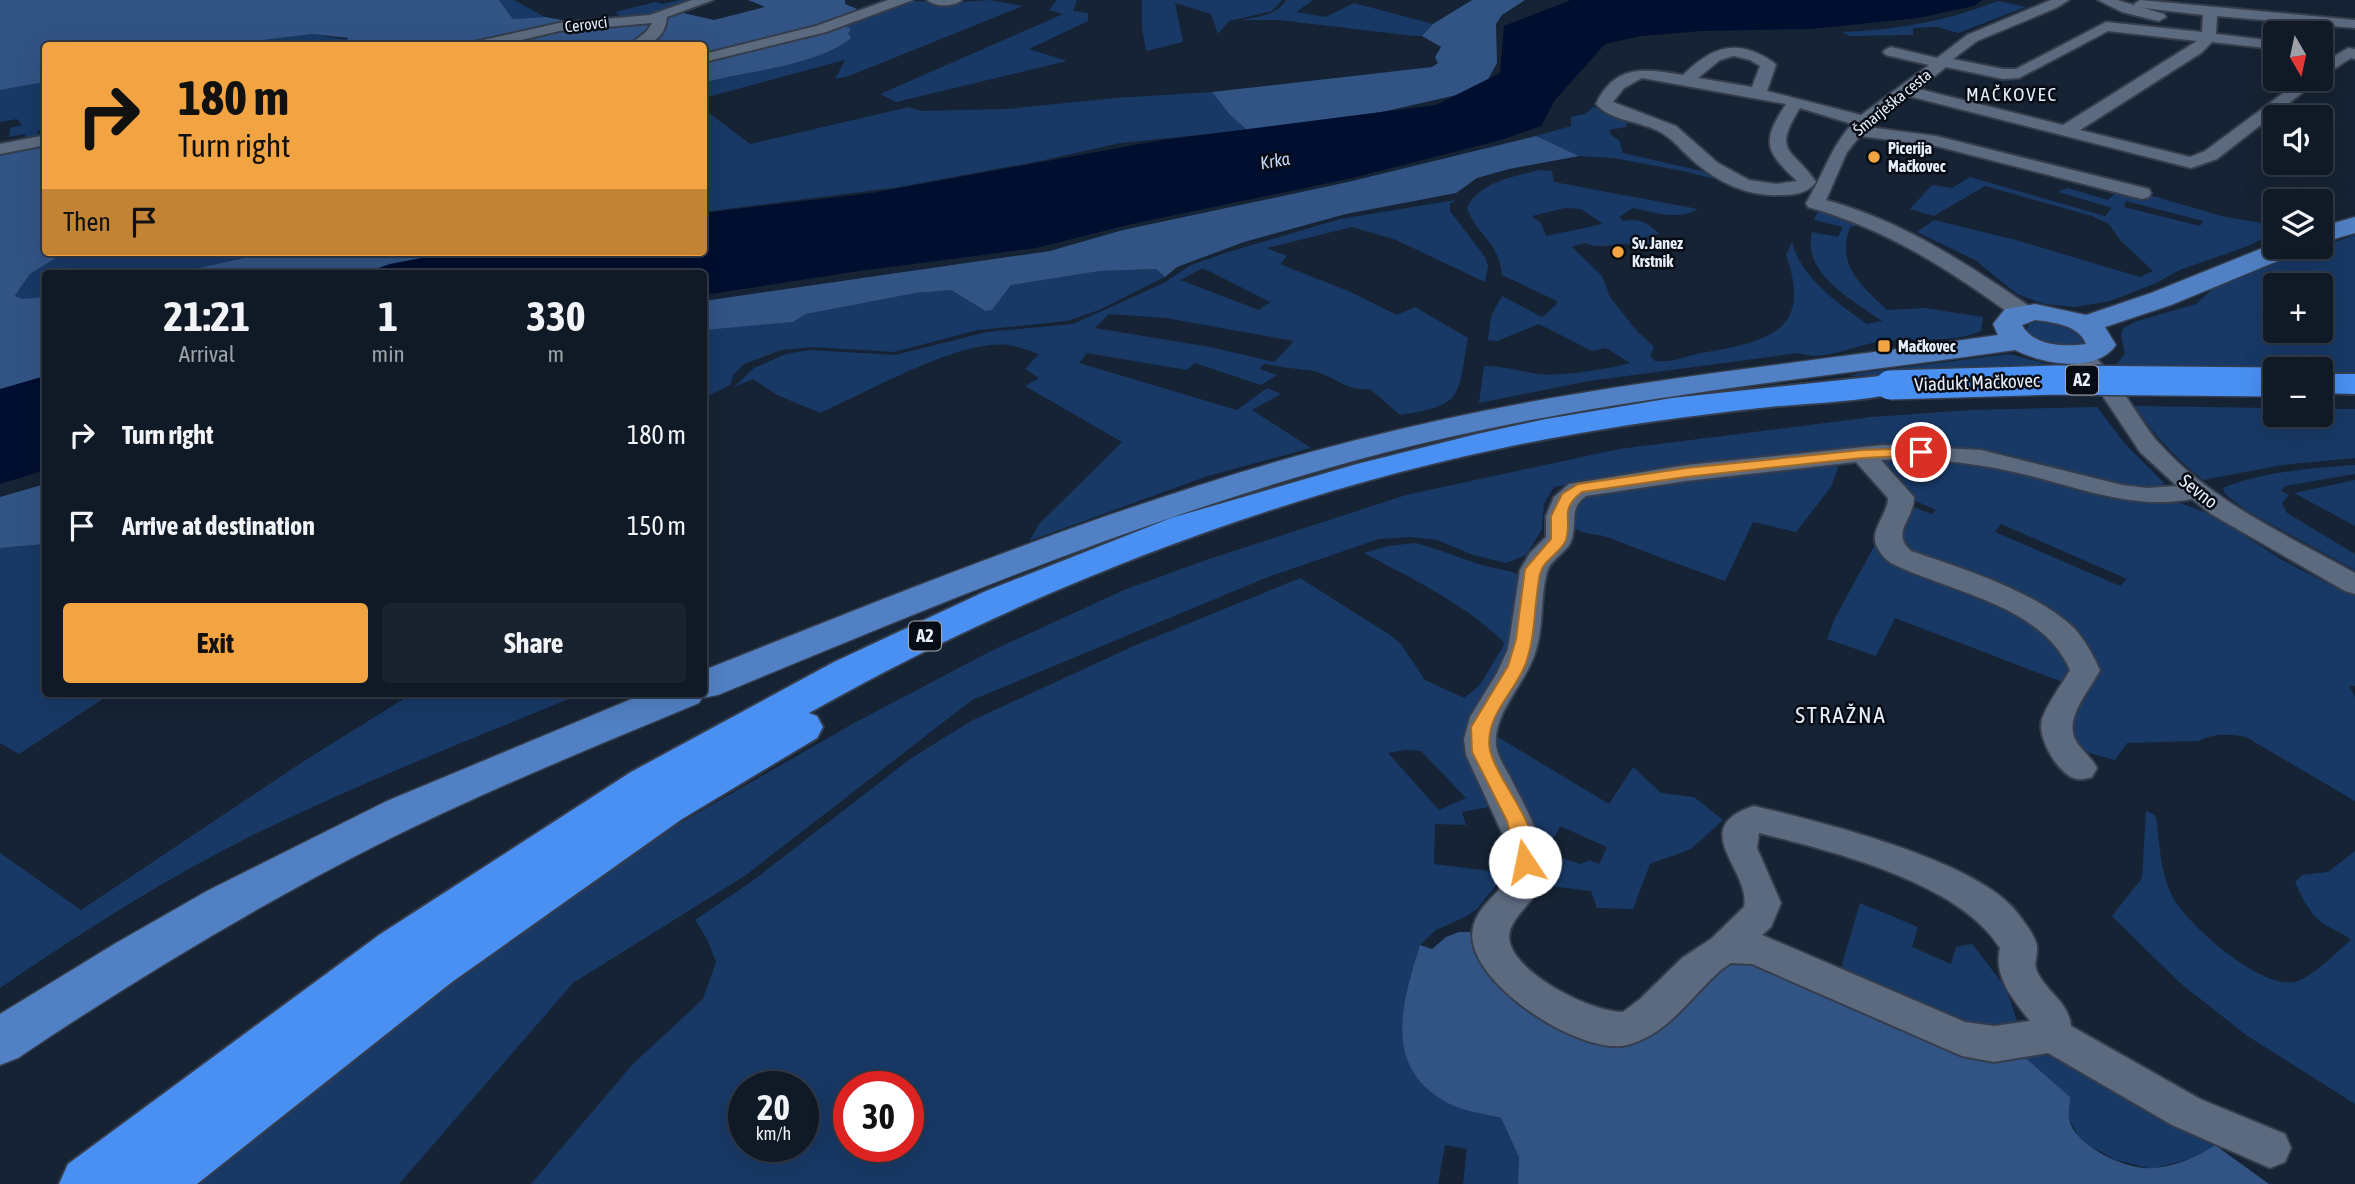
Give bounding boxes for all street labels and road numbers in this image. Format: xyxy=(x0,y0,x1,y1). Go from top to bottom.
street label: Cerovci xyxy=(564,12,608,36)
street label: Šmarješka cesta xyxy=(1850,65,1935,140)
road number: A2 xyxy=(2066,366,2098,394)
street label: Viadukt Mačkovec xyxy=(1914,369,2041,395)
street label: Sevno xyxy=(2176,469,2223,513)
road number: A2 xyxy=(909,622,941,650)

